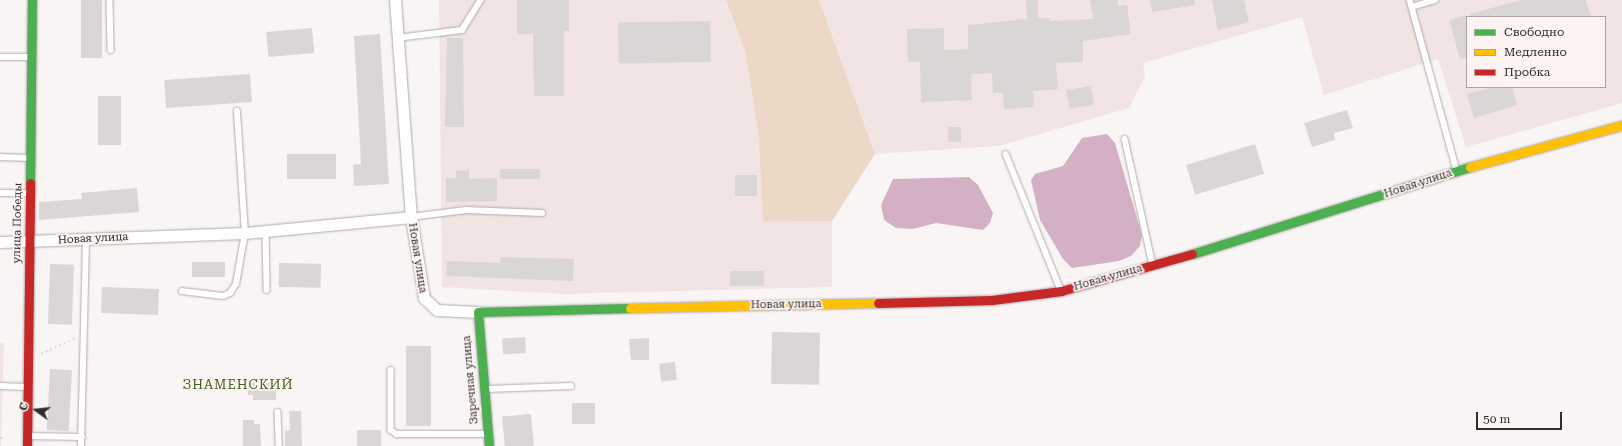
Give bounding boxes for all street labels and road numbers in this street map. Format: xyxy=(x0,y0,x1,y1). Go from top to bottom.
street label: Новая улица xyxy=(1382,167,1454,201)
street label: улица Победы xyxy=(11,182,25,264)
street label: Новая улица xyxy=(405,222,429,294)
street label: Новая улица xyxy=(57,231,129,247)
street label: Новая улица xyxy=(1072,262,1144,294)
street label: Новая улица xyxy=(751,298,821,312)
street label: Заречная улица xyxy=(461,335,481,425)

